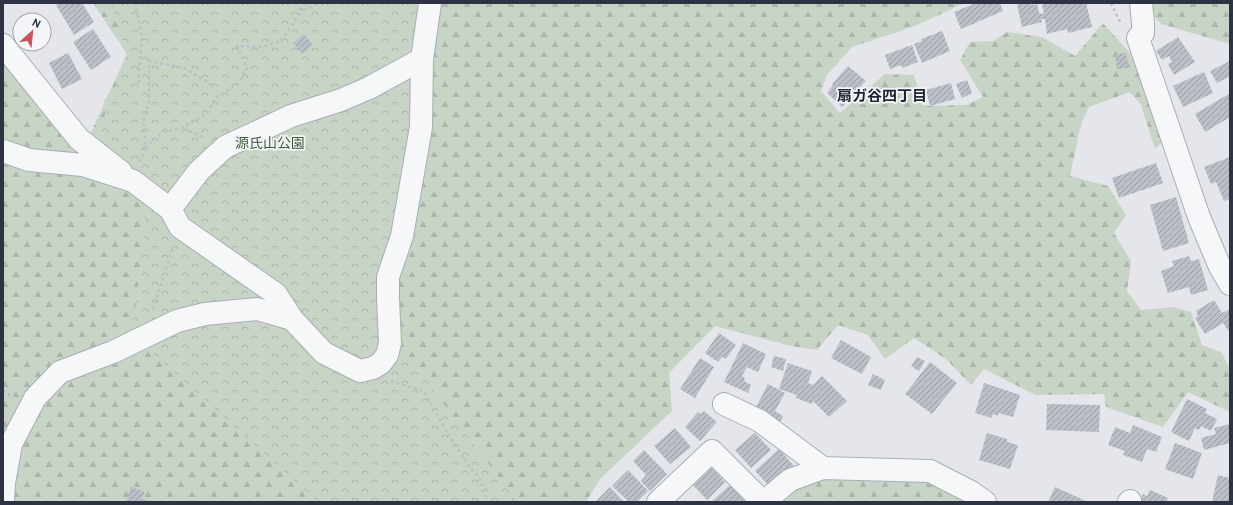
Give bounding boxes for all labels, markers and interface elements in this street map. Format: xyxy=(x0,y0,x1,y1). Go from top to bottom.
north arrow xyxy=(12,12,52,52)
text: N xyxy=(29,16,43,32)
district label: 扇ガ谷四丁目 xyxy=(837,88,927,107)
park label: 源氏山公園 xyxy=(235,136,305,153)

